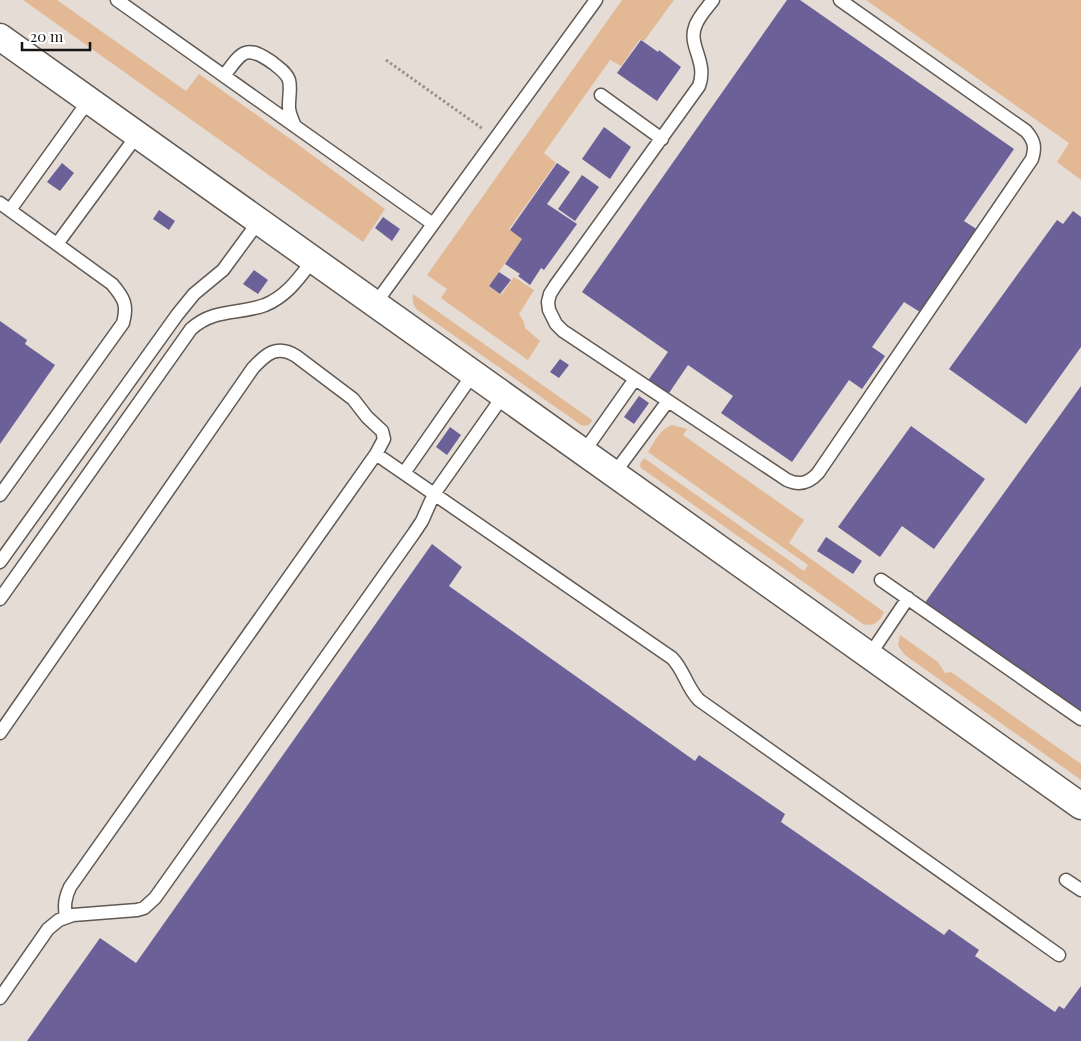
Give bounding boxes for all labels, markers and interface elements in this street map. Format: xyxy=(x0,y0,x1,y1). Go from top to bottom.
scale bar xyxy=(22,20,90,52)
text: 20 m xyxy=(30,26,64,46)

